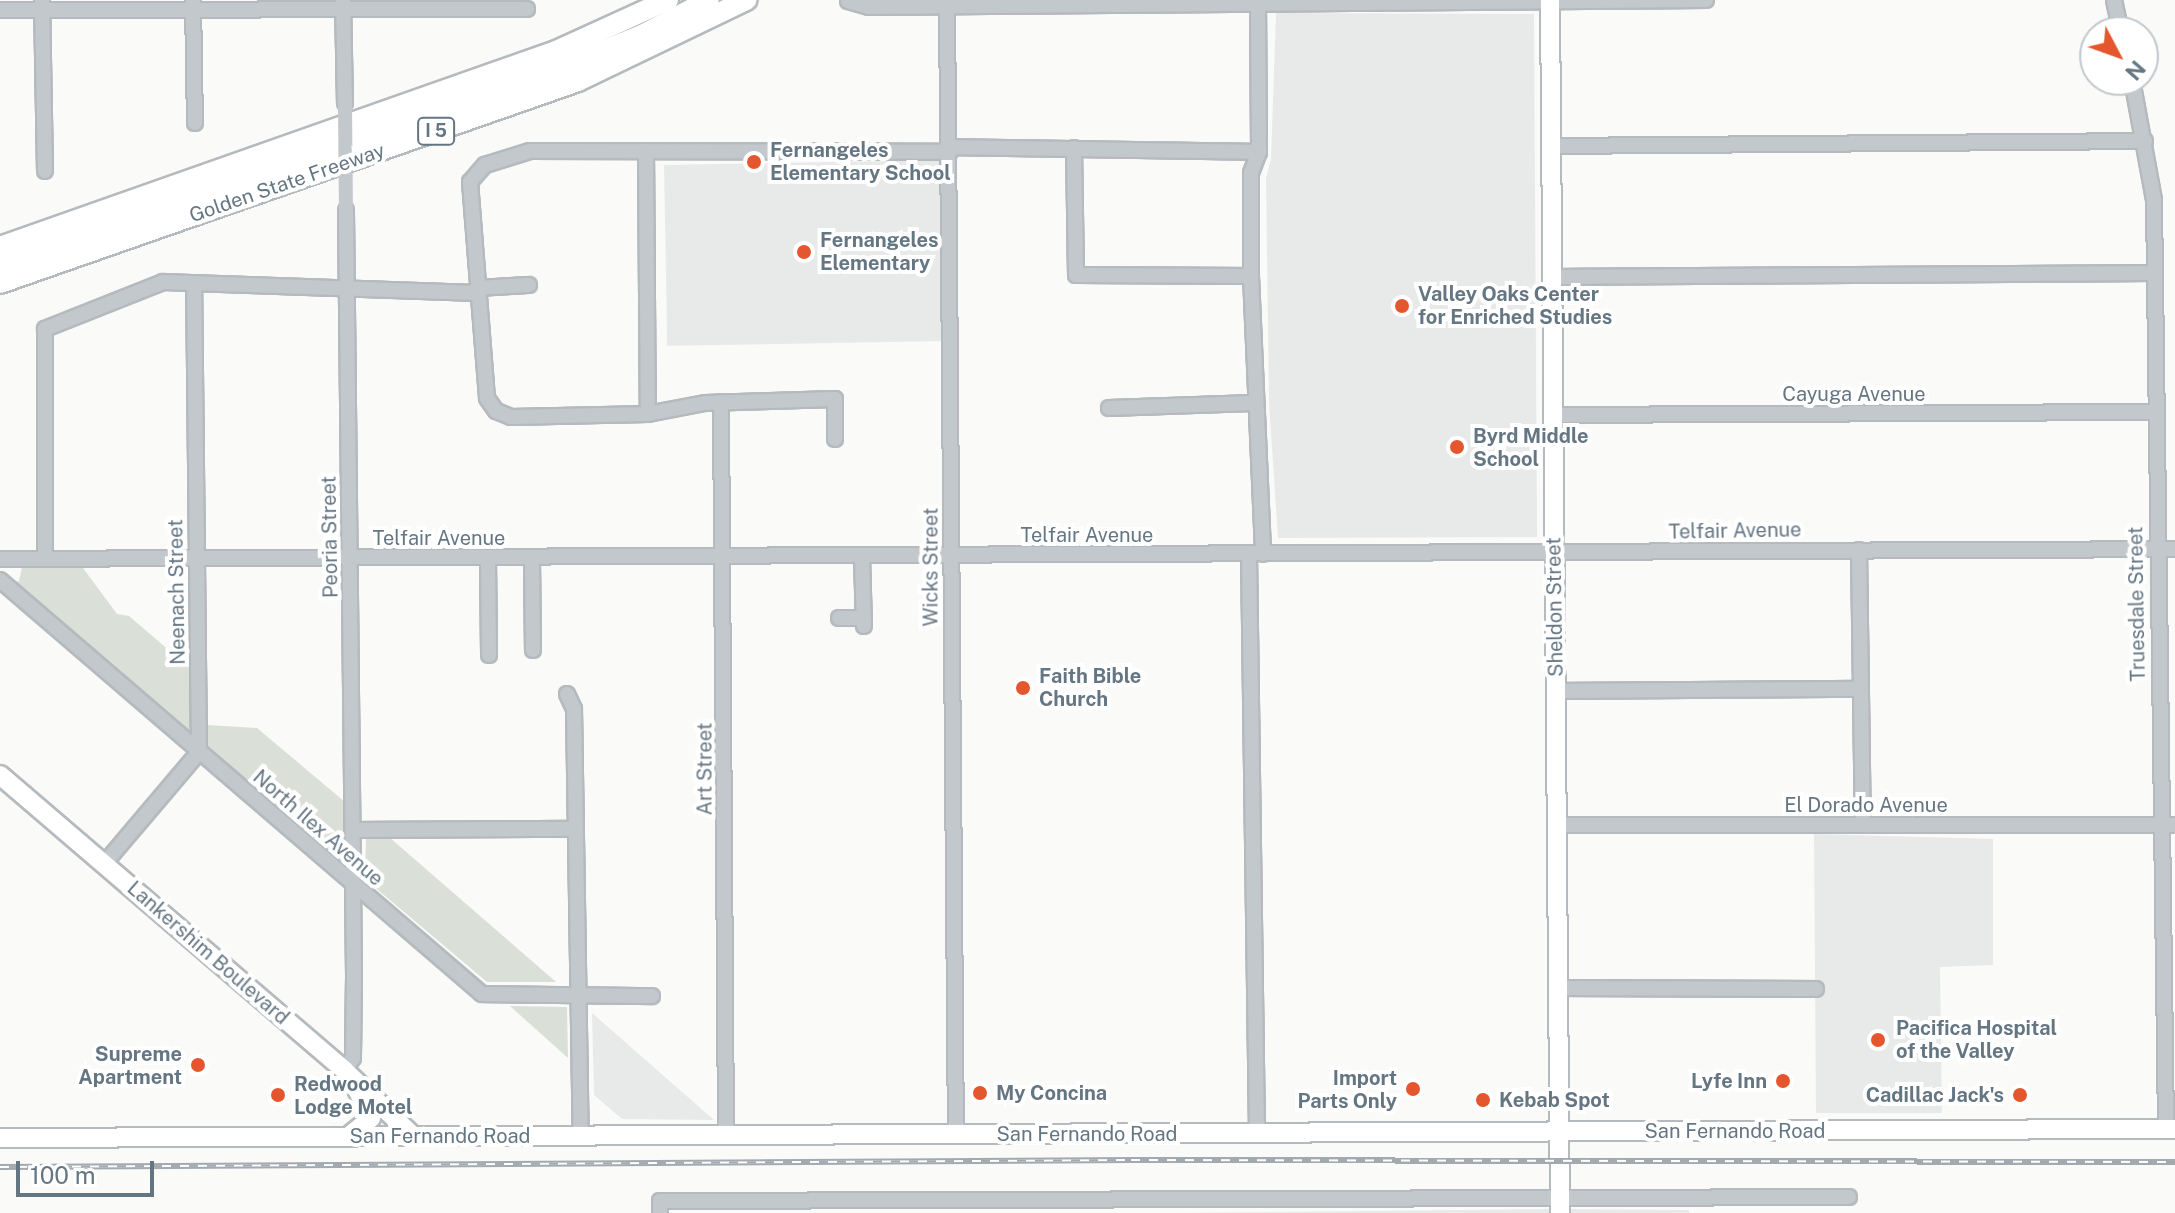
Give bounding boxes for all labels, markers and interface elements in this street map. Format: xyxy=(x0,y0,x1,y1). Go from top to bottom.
north arrow xyxy=(2079,16,2159,96)
text: N xyxy=(2120,55,2151,85)
road number: I 5 xyxy=(416,117,456,145)
street label: Golden State Freeway xyxy=(186,138,388,228)
place label: Fernangeles Elementary School xyxy=(770,138,951,185)
marker: Fernangeles Elementary School xyxy=(745,153,763,171)
place label: Fernangeles Elementary xyxy=(820,228,938,275)
marker: Fernangeles Elementary xyxy=(795,243,813,261)
place label: Valley Oaks Center for Enriched Studies xyxy=(1418,282,1612,329)
marker: Valley Oaks Center for Enriched Studies xyxy=(1393,297,1411,315)
street label: Cayuga Avenue xyxy=(1782,382,1926,406)
place label: Byrd Middle School xyxy=(1473,424,1588,471)
marker: Byrd Middle School xyxy=(1448,438,1466,456)
street label: Peoria Street xyxy=(317,476,343,598)
street label: Wicks Street xyxy=(919,507,943,627)
street label: Telfair Avenue xyxy=(1668,518,1802,544)
street label: Neenach Street xyxy=(164,519,190,665)
street label: Telfair Avenue xyxy=(1021,523,1153,547)
street label: Telfair Avenue xyxy=(373,526,505,550)
street label: Truesdale Street xyxy=(2124,526,2150,682)
street label: Sheldon Street xyxy=(1542,537,1568,677)
place label: Faith Bible Church xyxy=(1039,664,1141,711)
marker: Faith Bible Church xyxy=(1014,679,1032,697)
street label: Art Street xyxy=(693,723,717,815)
street label: North Ilex Avenue xyxy=(248,765,388,891)
street label: El Dorado Avenue xyxy=(1784,793,1948,817)
street label: Lankershim Boulevard xyxy=(122,876,294,1030)
place label: Pacifica Hospital of the Valley xyxy=(1896,1016,2057,1063)
marker: Pacifica Hospital of the Valley xyxy=(1867,1029,1889,1051)
place label: Supreme Apartment xyxy=(78,1042,182,1089)
marker: Supreme Apartment xyxy=(189,1056,207,1074)
place label: Import Parts Only xyxy=(1297,1066,1397,1113)
place label: Lyfe Inn xyxy=(1691,1069,1767,1093)
place label: Redwood Lodge Motel xyxy=(294,1072,413,1119)
marker: Lyfe Inn xyxy=(1774,1072,1792,1090)
marker: Import Parts Only xyxy=(1404,1080,1422,1098)
place label: My Concina xyxy=(996,1081,1107,1105)
place label: Cadillac Jack's xyxy=(1866,1083,2004,1107)
marker: My Concina xyxy=(971,1084,989,1102)
marker: Redwood Lodge Motel xyxy=(269,1086,287,1104)
marker: Cadillac Jack's xyxy=(2011,1086,2029,1104)
place label: Kebab Spot xyxy=(1499,1088,1610,1112)
marker: Kebab Spot xyxy=(1474,1091,1492,1109)
street label: San Fernando Road xyxy=(1644,1119,1826,1143)
street label: San Fernando Road xyxy=(996,1122,1178,1146)
street label: San Fernando Road xyxy=(349,1124,531,1148)
scale bar xyxy=(20,1145,158,1195)
text: 100 m xyxy=(30,1161,96,1189)

